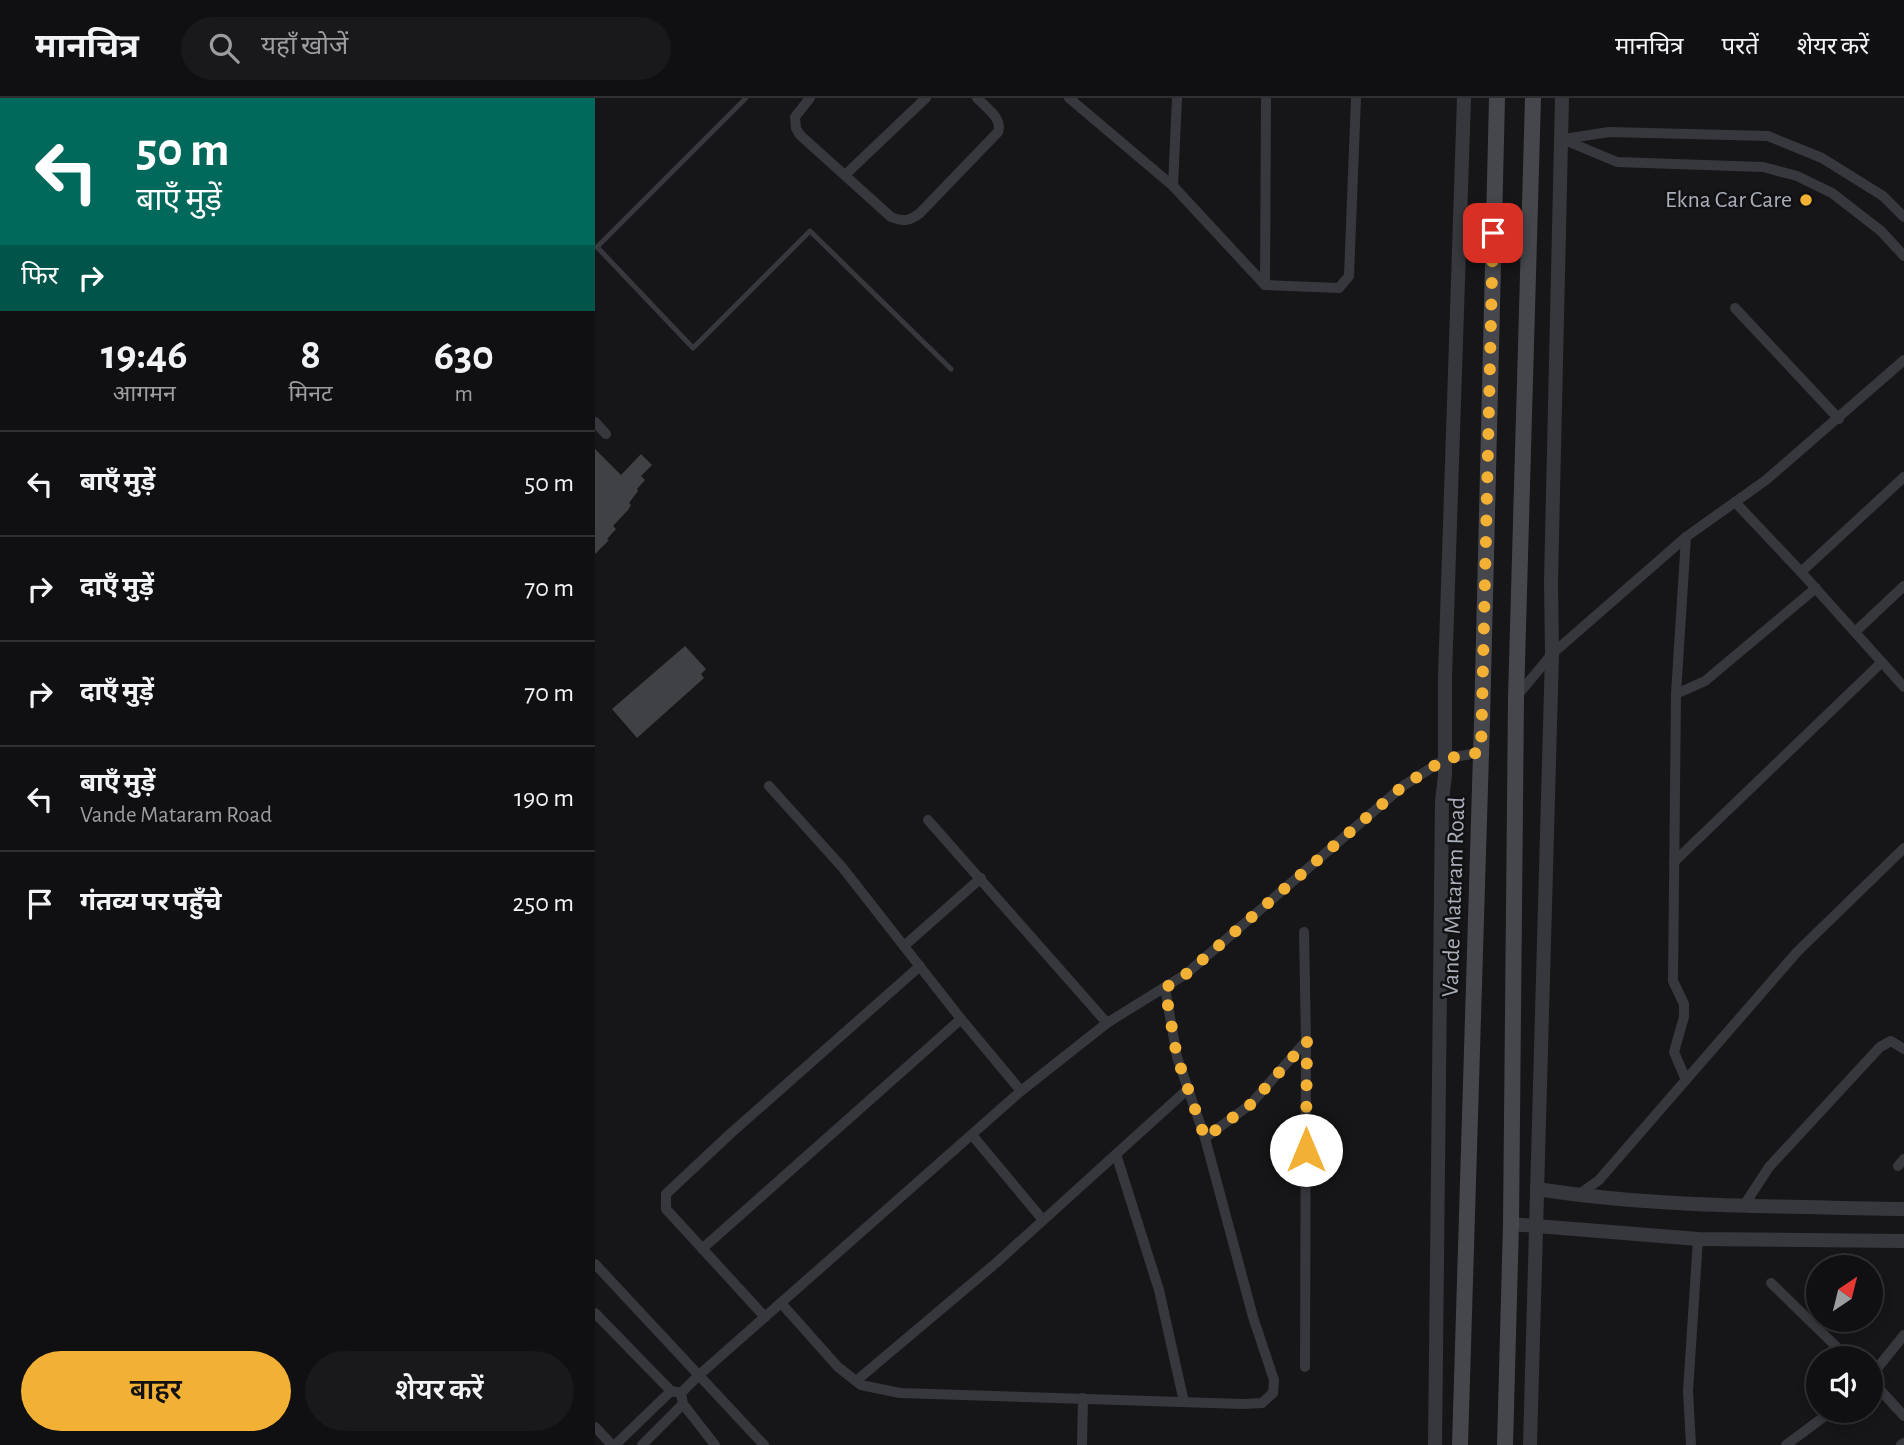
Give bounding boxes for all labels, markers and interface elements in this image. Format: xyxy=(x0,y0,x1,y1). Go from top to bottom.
search box xyxy=(181,17,671,80)
icon: search xyxy=(205,29,243,67)
text: मानचित्र xyxy=(35,31,139,64)
text: यहाँ खोजें xyxy=(261,33,348,59)
text: मानचित्र xyxy=(1615,35,1684,59)
text: परतें xyxy=(1722,35,1759,59)
text: शेयर करें xyxy=(1797,35,1869,59)
icon: left xyxy=(21,126,112,217)
text: 50 m xyxy=(136,126,230,175)
text: बाएँ मुड़ें xyxy=(136,184,222,216)
place label: Ekna Car Care xyxy=(1665,188,1792,212)
marker: Ekna Car Care xyxy=(1798,192,1814,208)
pin xyxy=(1463,203,1523,263)
icon: arrive xyxy=(1474,214,1512,252)
icon: right xyxy=(72,259,110,297)
text: फिर xyxy=(21,263,58,289)
text: 19:46 xyxy=(101,334,187,376)
text: 8 xyxy=(300,334,321,376)
text: 630 xyxy=(434,335,494,377)
text: आगमन xyxy=(113,383,176,406)
text: मिनट xyxy=(289,383,333,406)
text: m xyxy=(455,383,473,406)
icon: left xyxy=(21,465,59,503)
text: बाएँ मुड़ें xyxy=(80,469,155,495)
text: 50 m xyxy=(524,470,574,496)
icon: right xyxy=(21,570,59,608)
text: दाएँ मुड़ें xyxy=(80,574,154,600)
text: 70 m xyxy=(524,575,574,601)
icon: right xyxy=(21,675,59,713)
text: दाएँ मुड़ें xyxy=(80,679,154,705)
text: 70 m xyxy=(524,680,574,706)
text: बाएँ मुड़ें xyxy=(80,770,155,796)
icon: left xyxy=(21,780,59,818)
text: 190 m xyxy=(514,785,574,811)
street label: Vande Mataram Road xyxy=(1439,796,1469,998)
text: Vande Mataram Road xyxy=(80,804,272,827)
icon: arrive xyxy=(21,885,59,923)
text: गंतव्य पर पहुँचे xyxy=(80,889,222,915)
text: 250 m xyxy=(512,890,574,916)
position arrow xyxy=(1269,1113,1343,1187)
north arrow xyxy=(1806,1255,1883,1332)
map controls xyxy=(1806,1255,1883,1423)
button: sound xyxy=(1806,1346,1883,1423)
button: बाहर xyxy=(21,1351,291,1431)
button: शेयर करें xyxy=(305,1351,574,1431)

